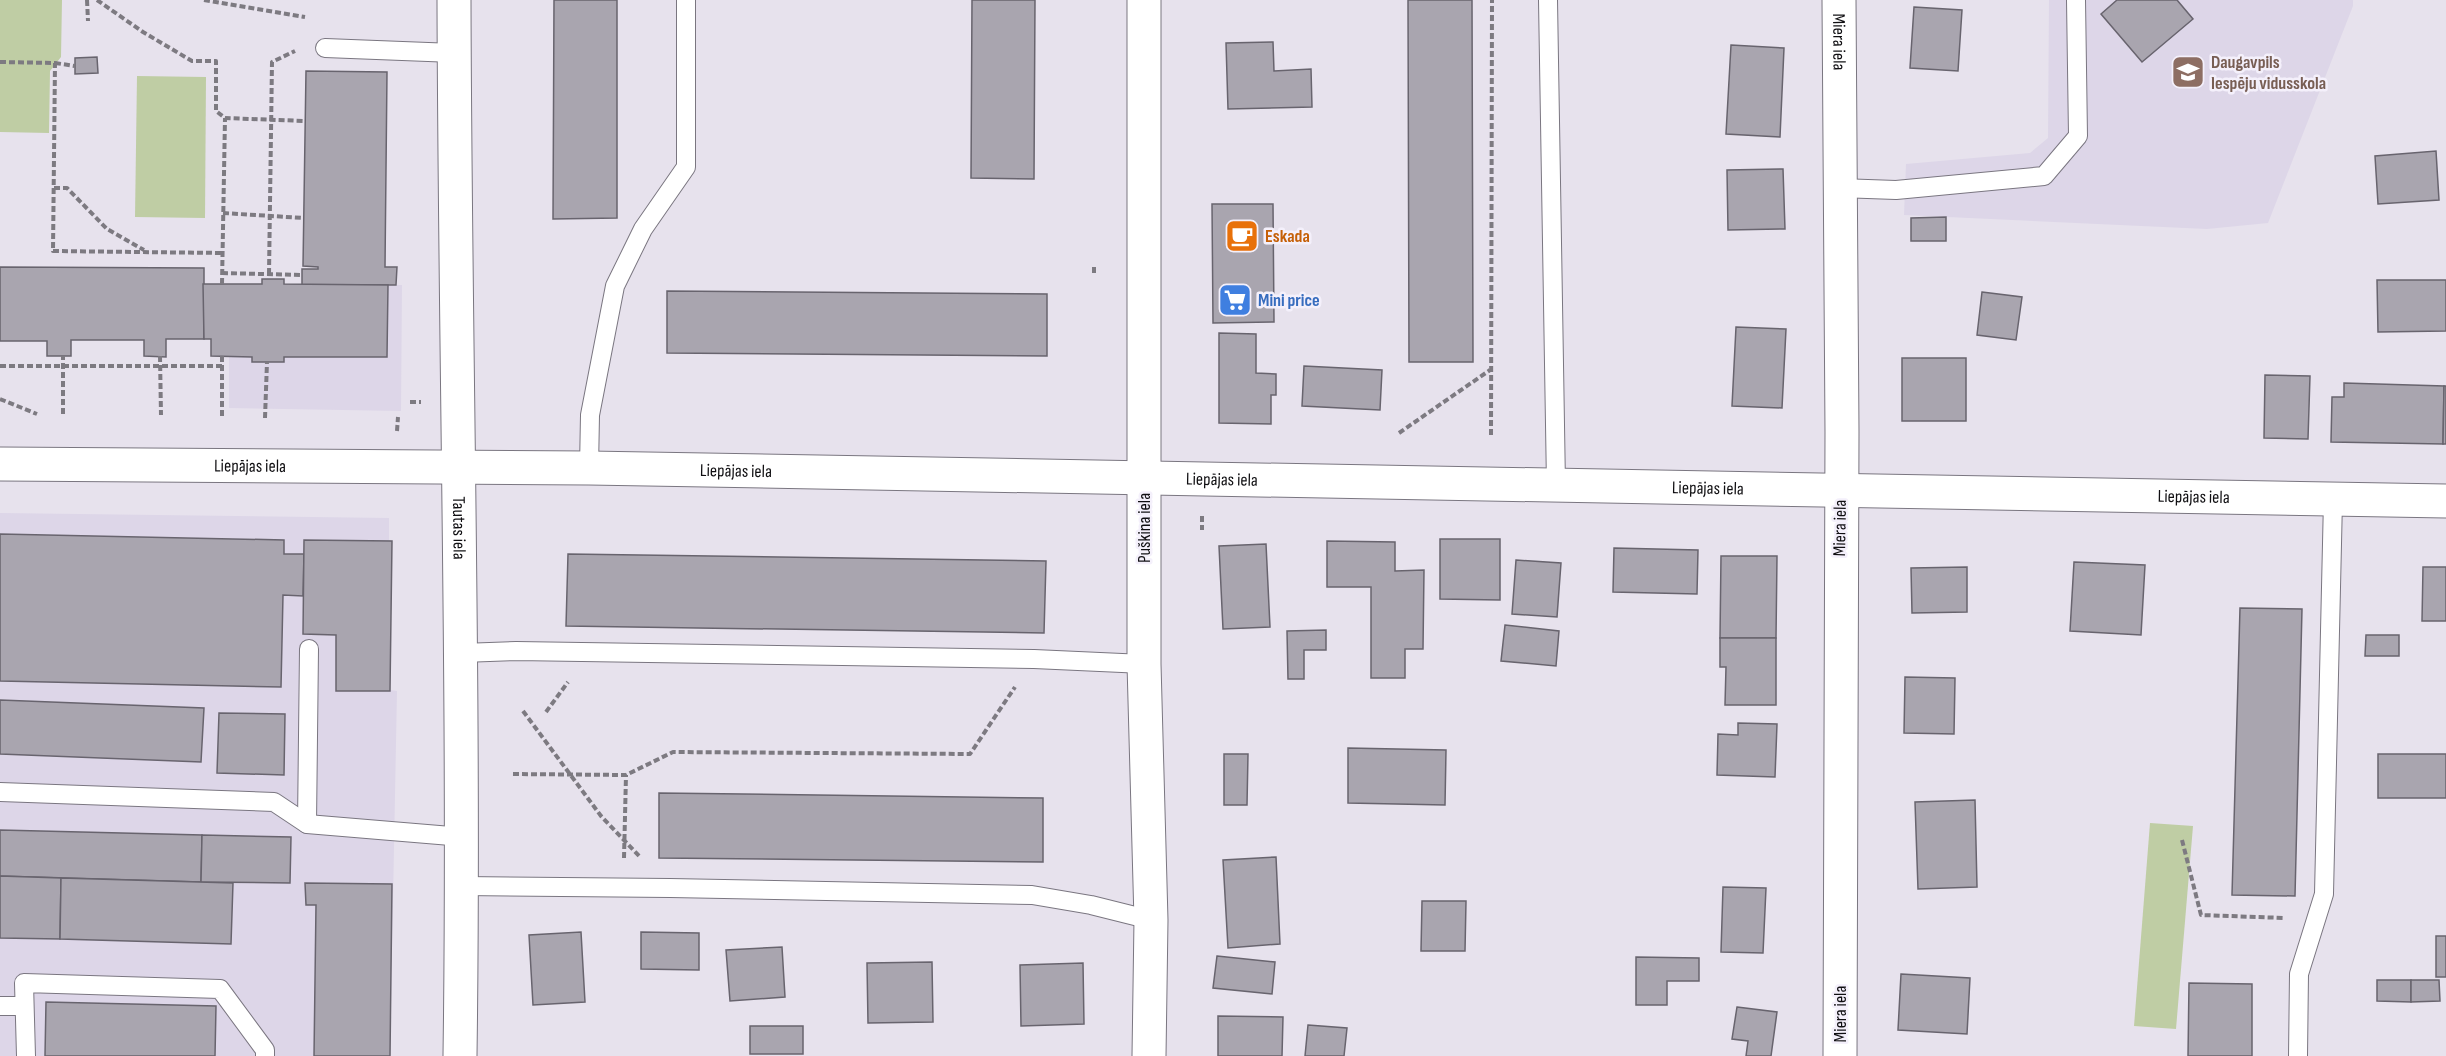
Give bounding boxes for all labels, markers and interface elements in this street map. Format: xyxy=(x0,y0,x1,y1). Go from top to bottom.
street label: Miera iela xyxy=(1829,13,1850,71)
place label: Daugavpils Iespēju vidusskola xyxy=(2211,52,2326,94)
school or university icon: Daugavpils Iespēju vidusskola xyxy=(2170,54,2206,90)
cafe icon: Eskada xyxy=(1224,218,1260,254)
place label: Eskada xyxy=(1265,226,1310,247)
supermarket icon: Mini price xyxy=(1217,282,1253,318)
place label: Mini price xyxy=(1258,290,1320,311)
street label: Liepājas iela xyxy=(214,455,286,476)
street label: Liepājas iela xyxy=(700,459,772,482)
street label: Liepājas iela xyxy=(1186,468,1258,490)
street label: Liepājas iela xyxy=(1672,477,1744,499)
street label: Liepājas iela xyxy=(2158,485,2230,508)
street label: Puškina iela xyxy=(1134,493,1155,563)
street label: Tautas iela xyxy=(448,496,470,560)
street label: Miera iela xyxy=(1829,499,1851,557)
street label: Miera iela xyxy=(1830,986,1851,1042)

